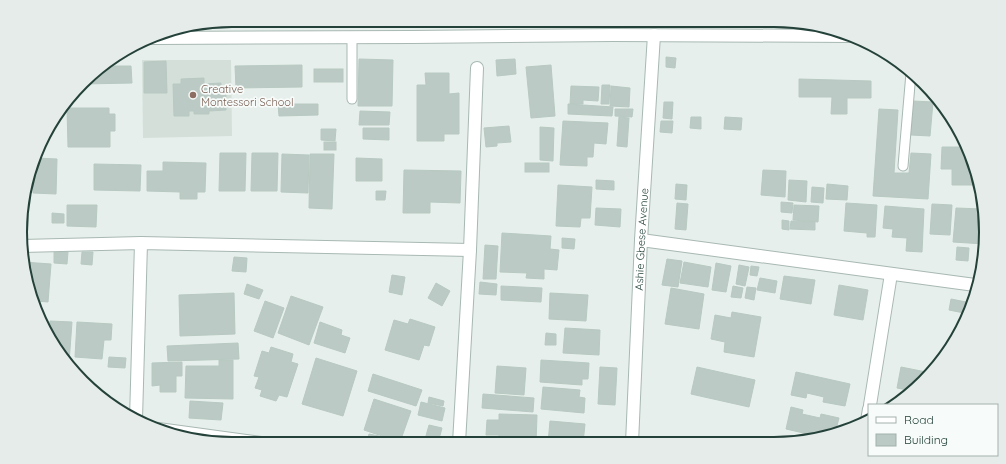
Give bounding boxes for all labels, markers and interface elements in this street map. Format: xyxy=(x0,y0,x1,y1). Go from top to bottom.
place label: Creative Montessori School xyxy=(201,82,294,109)
marker: Creative Montessori School xyxy=(188,90,198,100)
street label: Ashie Gbese Avenue xyxy=(632,187,651,291)
legend xyxy=(868,404,998,456)
text: Road xyxy=(904,412,934,427)
text: Building xyxy=(904,432,948,447)

